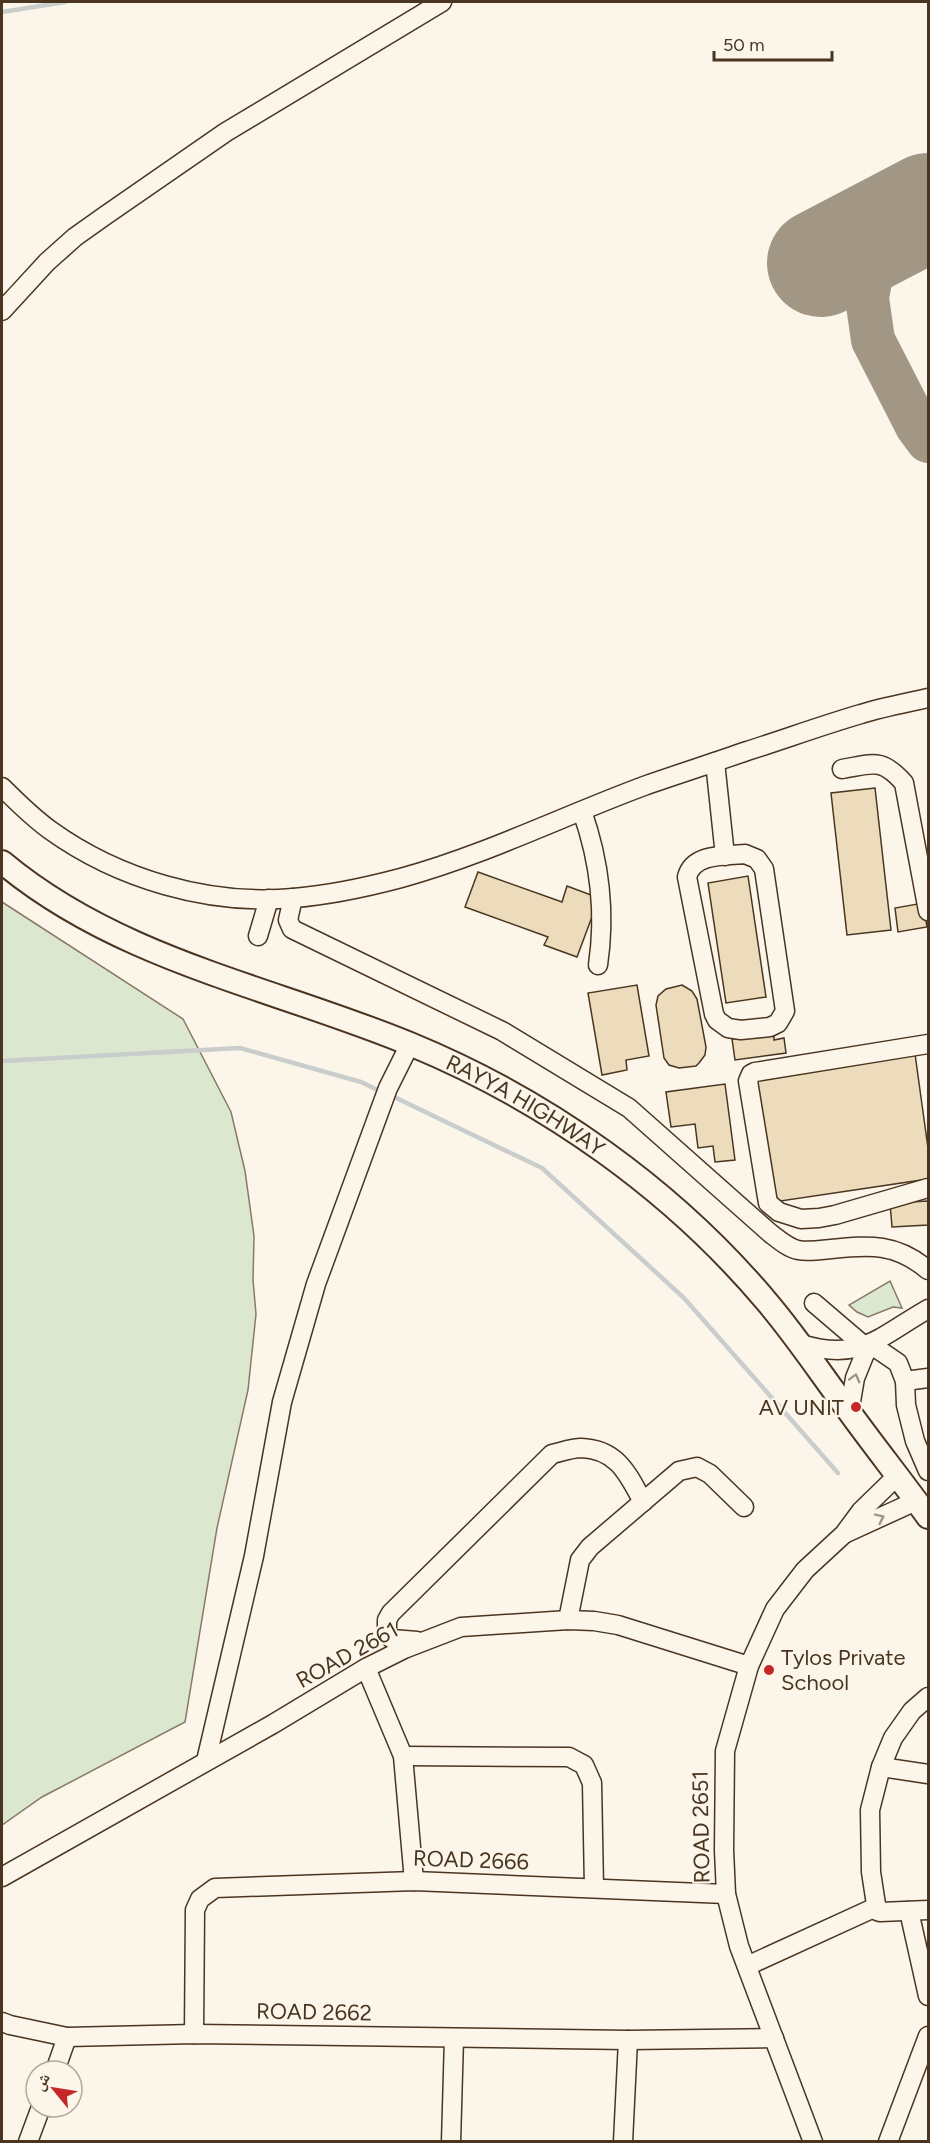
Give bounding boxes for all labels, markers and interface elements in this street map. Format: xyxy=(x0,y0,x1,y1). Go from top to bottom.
scale bar xyxy=(714,24,832,62)
text: 50 m xyxy=(723,34,765,56)
street label: RAYYA HIGHWAY xyxy=(442,1048,611,1162)
one-way arrow xyxy=(848,1373,861,1383)
place label: AV UNIT xyxy=(759,1394,844,1421)
marker: AV UNIT xyxy=(849,1400,863,1414)
one-way arrow xyxy=(874,1514,885,1525)
street label: ROAD 2661 xyxy=(291,1616,403,1694)
place label: Tylos Private School xyxy=(781,1644,906,1696)
marker: Tylos Private School xyxy=(762,1663,776,1677)
street label: ROAD 2651 xyxy=(687,1770,715,1884)
street label: ROAD 2666 xyxy=(413,1844,529,1876)
street label: ROAD 2662 xyxy=(256,1997,372,2027)
north arrow xyxy=(24,2059,84,2119)
text: ش xyxy=(29,2070,54,2094)

